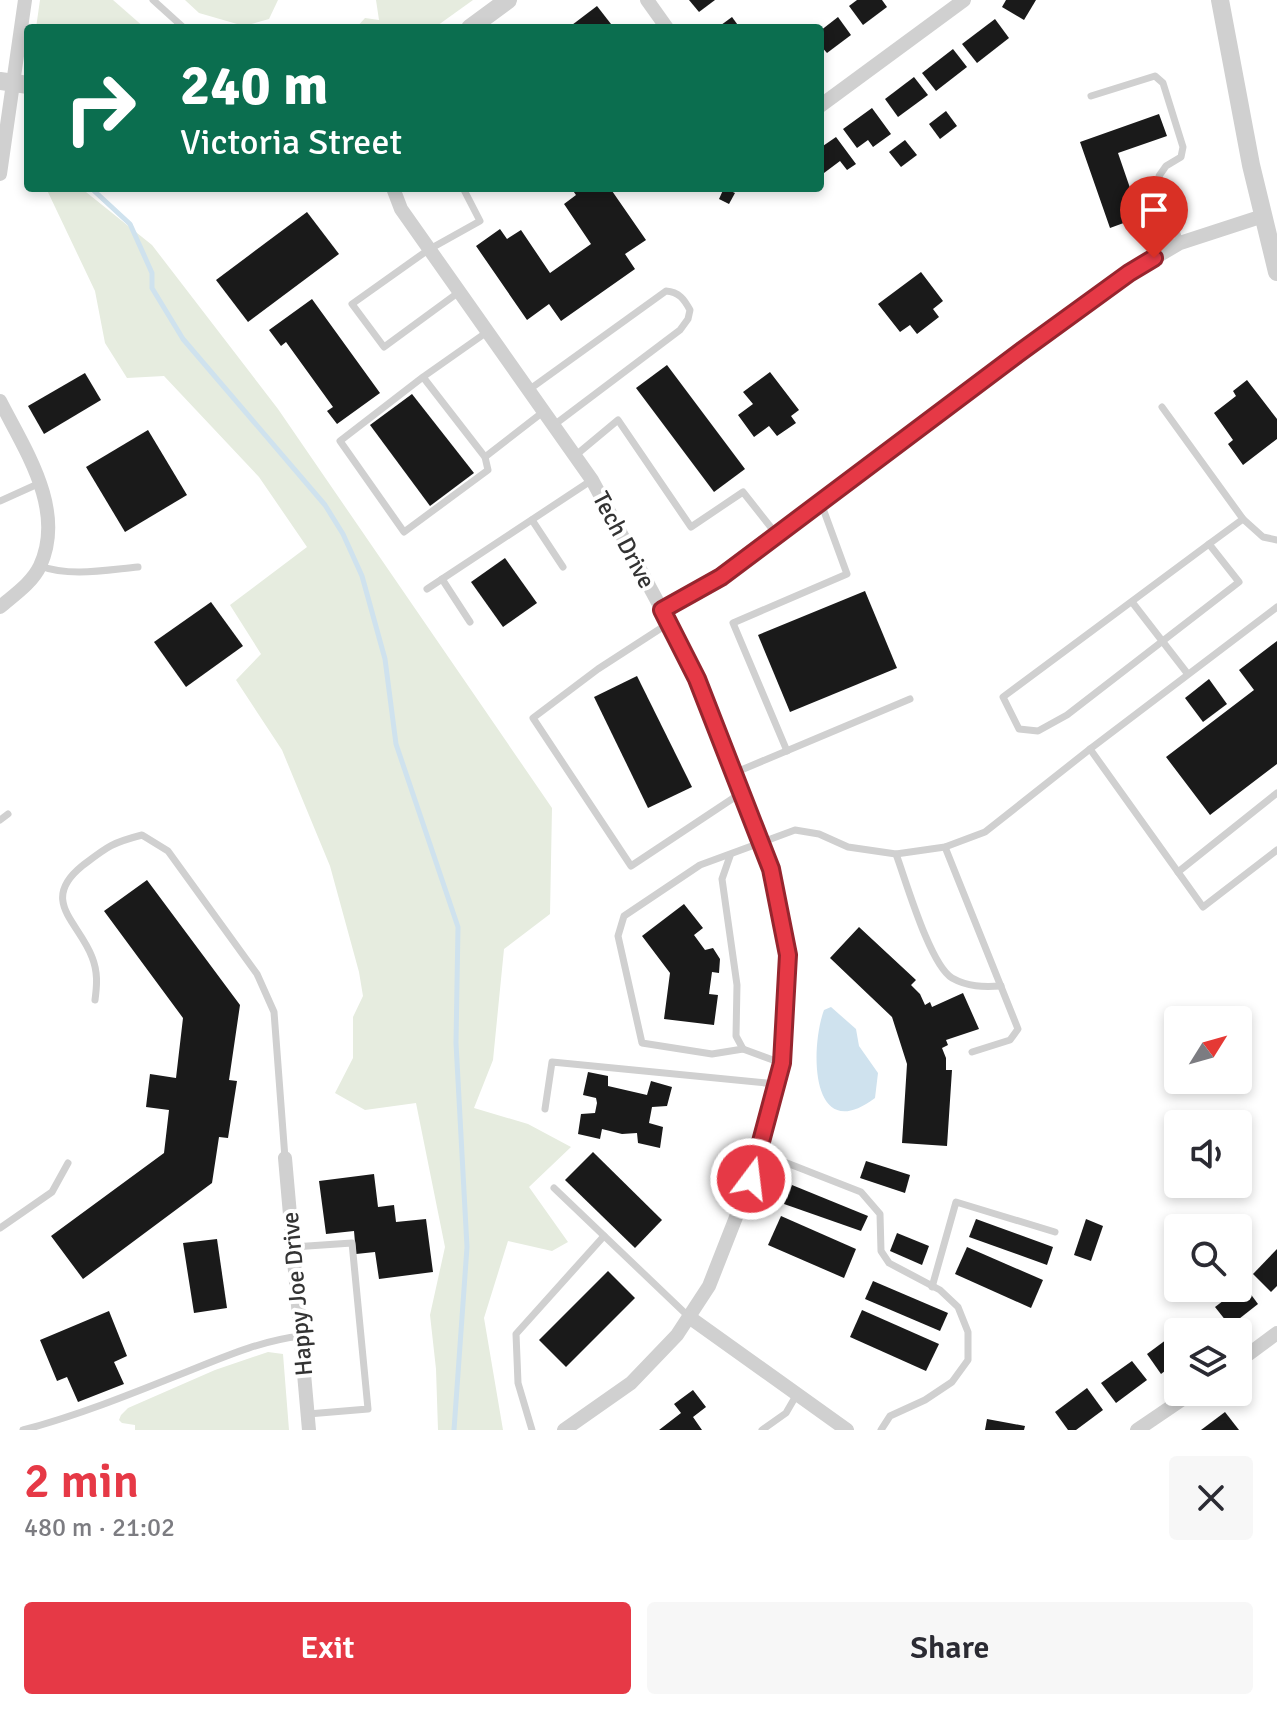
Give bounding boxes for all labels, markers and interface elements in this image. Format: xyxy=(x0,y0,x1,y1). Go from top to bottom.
text: 240 m xyxy=(180,51,328,120)
icon: right xyxy=(48,56,152,160)
text: Victoria Street xyxy=(180,120,402,165)
pin xyxy=(1120,176,1188,258)
icon: arrive xyxy=(1132,188,1176,232)
street label: Tech Drive xyxy=(586,487,662,593)
north arrow xyxy=(1164,1006,1252,1094)
map controls xyxy=(1164,1006,1252,1406)
button: sound xyxy=(1164,1110,1252,1198)
position arrow xyxy=(709,1137,793,1221)
street label: Happy Joe Drive xyxy=(275,1211,319,1377)
button: search xyxy=(1164,1214,1252,1302)
button: layers xyxy=(1164,1318,1252,1406)
text: 2 min xyxy=(24,1452,139,1511)
button: close xyxy=(1169,1456,1253,1540)
text: 480 m · 21:02 xyxy=(24,1512,175,1544)
button: Exit xyxy=(24,1602,631,1694)
button: Share xyxy=(647,1602,1253,1694)

